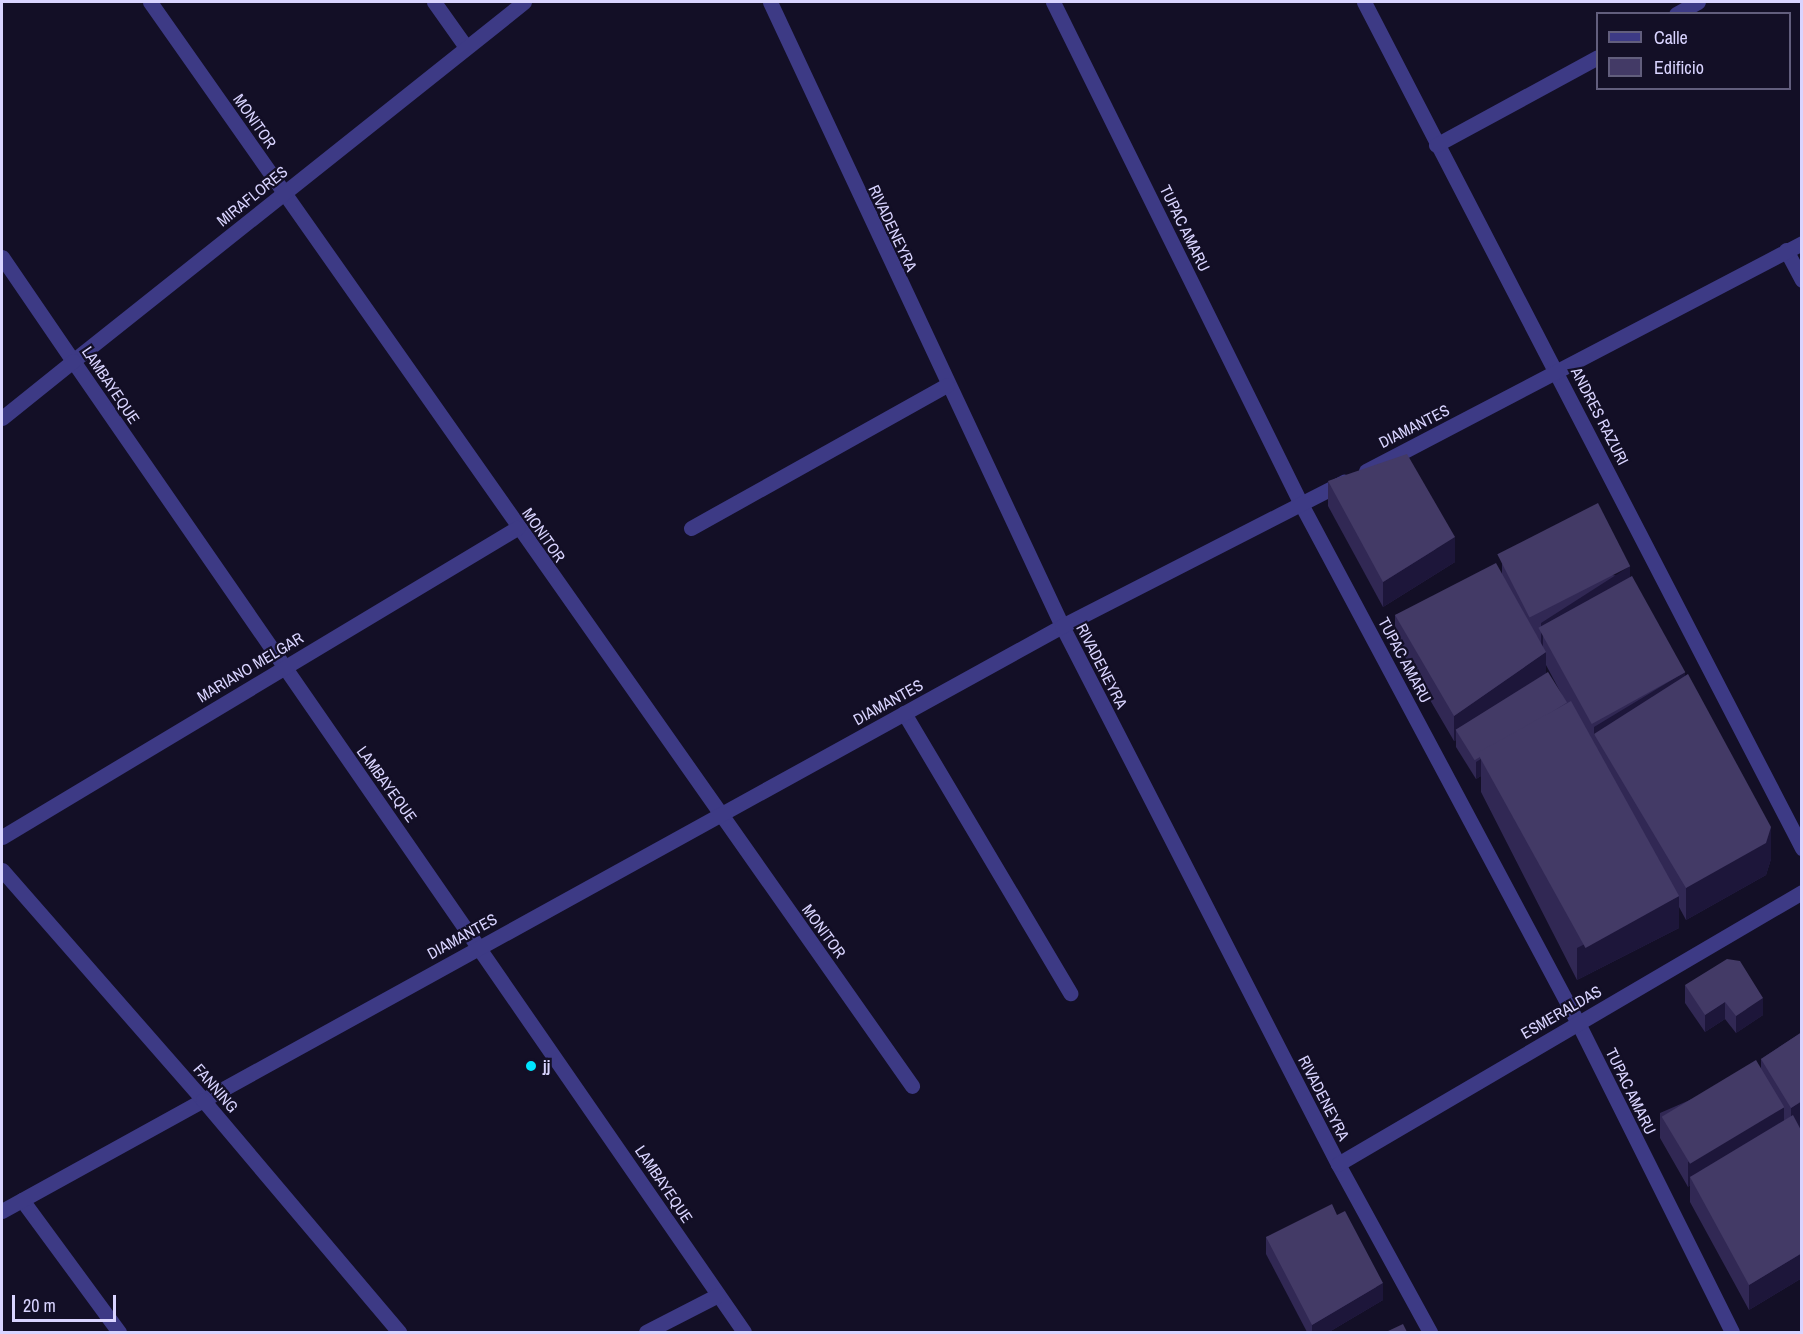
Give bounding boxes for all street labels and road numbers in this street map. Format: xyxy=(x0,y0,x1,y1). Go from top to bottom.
street label: MONITOR xyxy=(229,90,281,152)
street label: MIRAFLORES xyxy=(213,162,291,230)
street label: TUPAC AMARU xyxy=(1156,181,1214,275)
street label: RIVADENEYRA xyxy=(865,182,921,274)
street label: LAMBAYEQUE xyxy=(78,343,144,427)
street label: ANDRES RAZURI xyxy=(1567,364,1633,468)
street label: DIAMANTES xyxy=(1376,400,1452,452)
street label: MONITOR xyxy=(518,504,570,566)
street label: TUPAC AMARU xyxy=(1374,614,1436,706)
street label: RIVADENEYRA xyxy=(1072,620,1132,712)
street label: MARIANO MELGAR xyxy=(194,628,306,706)
street label: DIAMANTES xyxy=(850,675,926,729)
street label: LAMBAYEQUE xyxy=(353,742,421,826)
street label: MONITOR xyxy=(798,900,850,962)
street label: DIAMANTES xyxy=(424,909,500,963)
street label: ESMERALDAS xyxy=(1517,981,1605,1043)
street label: TUPAC AMARU xyxy=(1602,1044,1660,1138)
street label: RIVADENEYRA xyxy=(1294,1052,1354,1144)
street label: FANNING xyxy=(190,1060,242,1116)
street label: LAMBAYEQUE xyxy=(631,1142,697,1226)

